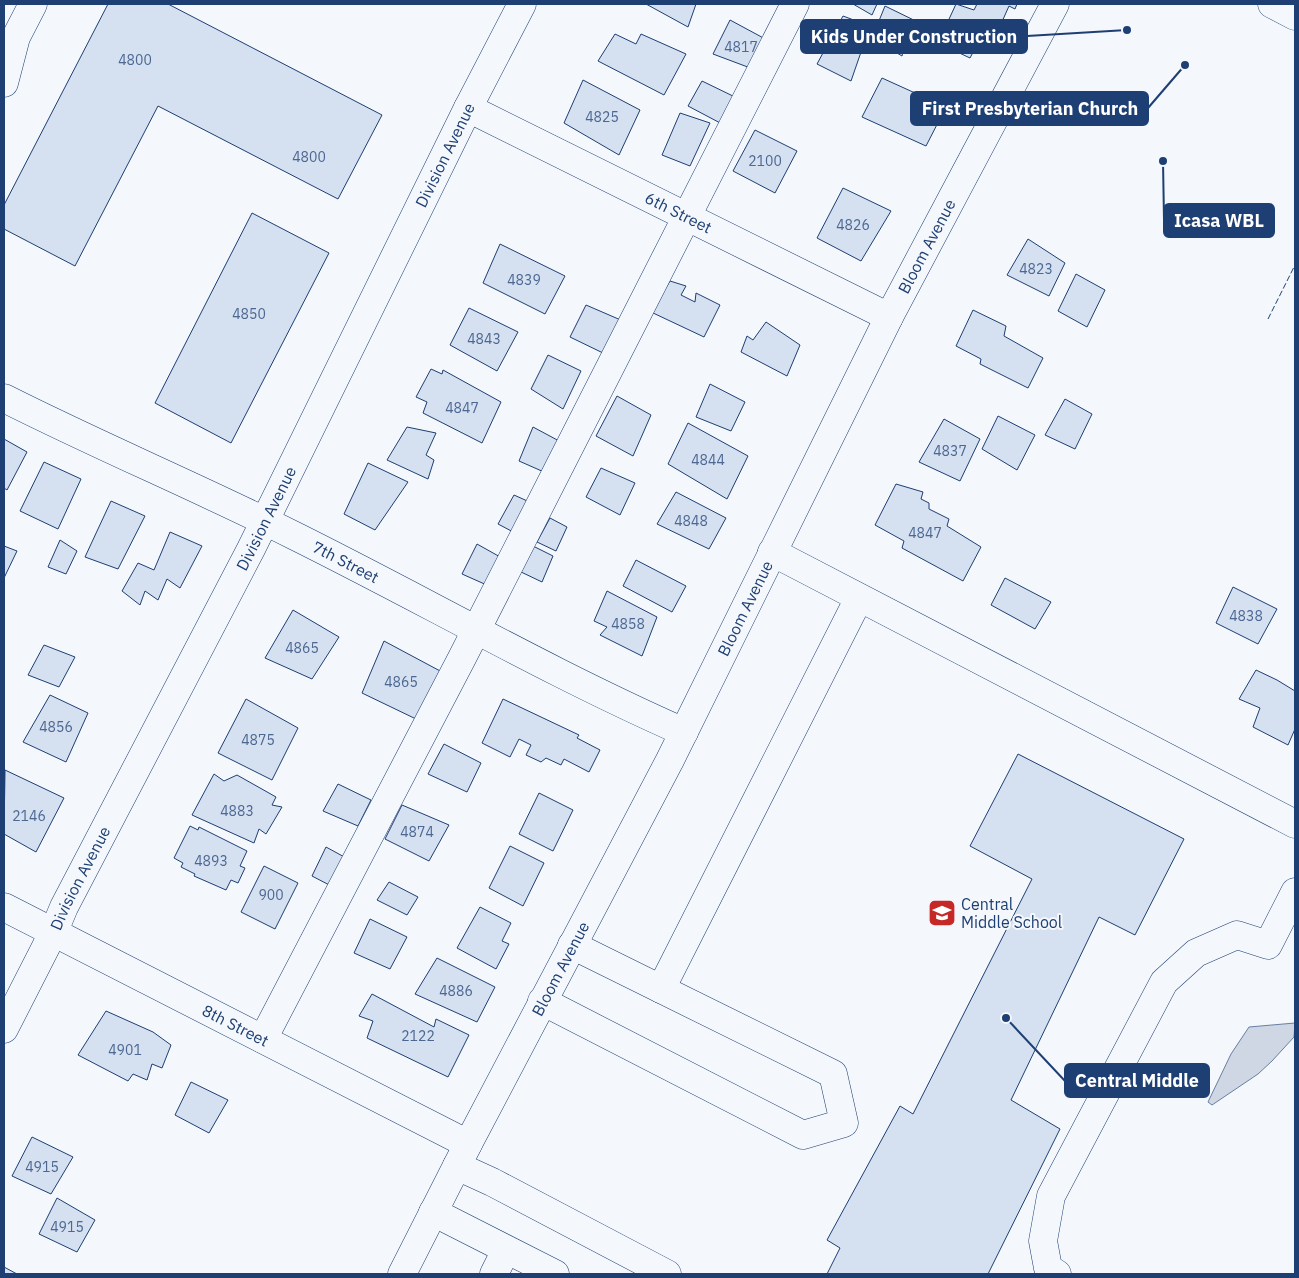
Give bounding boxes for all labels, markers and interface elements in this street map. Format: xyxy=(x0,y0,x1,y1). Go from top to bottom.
callout: Kids Under Construction xyxy=(801,20,1027,53)
text: Kids Under Construction xyxy=(811,25,1017,48)
house number: 4817 xyxy=(724,38,758,56)
house number: 4800 xyxy=(118,51,152,69)
callout: First Presbyterian Church xyxy=(911,92,1148,125)
text: First Presbyterian Church xyxy=(922,97,1138,120)
street label: Division Avenue xyxy=(411,99,479,210)
house number: 4825 xyxy=(585,108,619,126)
house number: 4800 xyxy=(292,148,326,166)
house number: 2100 xyxy=(748,152,782,170)
street label: 6th Street xyxy=(642,188,715,237)
street label: Bloom Avenue xyxy=(893,195,960,297)
callout: Icasa WBL xyxy=(1164,204,1274,237)
text: Icasa WBL xyxy=(1174,209,1264,232)
house number: 4826 xyxy=(836,216,870,234)
house number: 4823 xyxy=(1019,260,1053,278)
house number: 4839 xyxy=(507,271,541,289)
house number: 4850 xyxy=(232,305,266,323)
house number: 4843 xyxy=(467,330,501,348)
house number: 4847 xyxy=(445,399,479,417)
house number: 4837 xyxy=(933,442,967,460)
house number: 4844 xyxy=(691,451,725,469)
street label: Division Avenue xyxy=(232,463,300,574)
house number: 4848 xyxy=(674,512,708,530)
house number: 4847 xyxy=(908,524,942,542)
street label: 7th Street xyxy=(309,536,382,587)
street label: Bloom Avenue xyxy=(713,557,777,659)
house number: 4838 xyxy=(1229,607,1263,625)
house number: 4858 xyxy=(611,615,645,633)
house number: 4865 xyxy=(285,639,319,657)
house number: 4865 xyxy=(384,673,418,691)
house number: 4856 xyxy=(39,718,73,736)
house number: 4875 xyxy=(241,731,275,749)
house number: 4883 xyxy=(220,802,254,820)
house number: 2146 xyxy=(12,807,46,825)
street label: Division Avenue xyxy=(46,823,115,933)
house number: 4874 xyxy=(400,823,434,841)
house number: 4893 xyxy=(194,852,228,870)
house number: 900 xyxy=(258,886,284,904)
place label: Central Middle School xyxy=(961,894,1062,932)
school or university icon: Central Middle School xyxy=(927,898,957,928)
street label: Bloom Avenue xyxy=(527,918,593,1019)
house number: 4886 xyxy=(439,982,473,1000)
street label: 8th Street xyxy=(199,1000,272,1051)
house number: 2122 xyxy=(401,1027,435,1045)
house number: 4901 xyxy=(108,1041,142,1059)
callout: Central Middle xyxy=(1065,1064,1209,1097)
text: Central Middle xyxy=(1075,1069,1199,1092)
house number: 4915 xyxy=(25,1158,59,1176)
house number: 4915 xyxy=(50,1218,84,1236)

